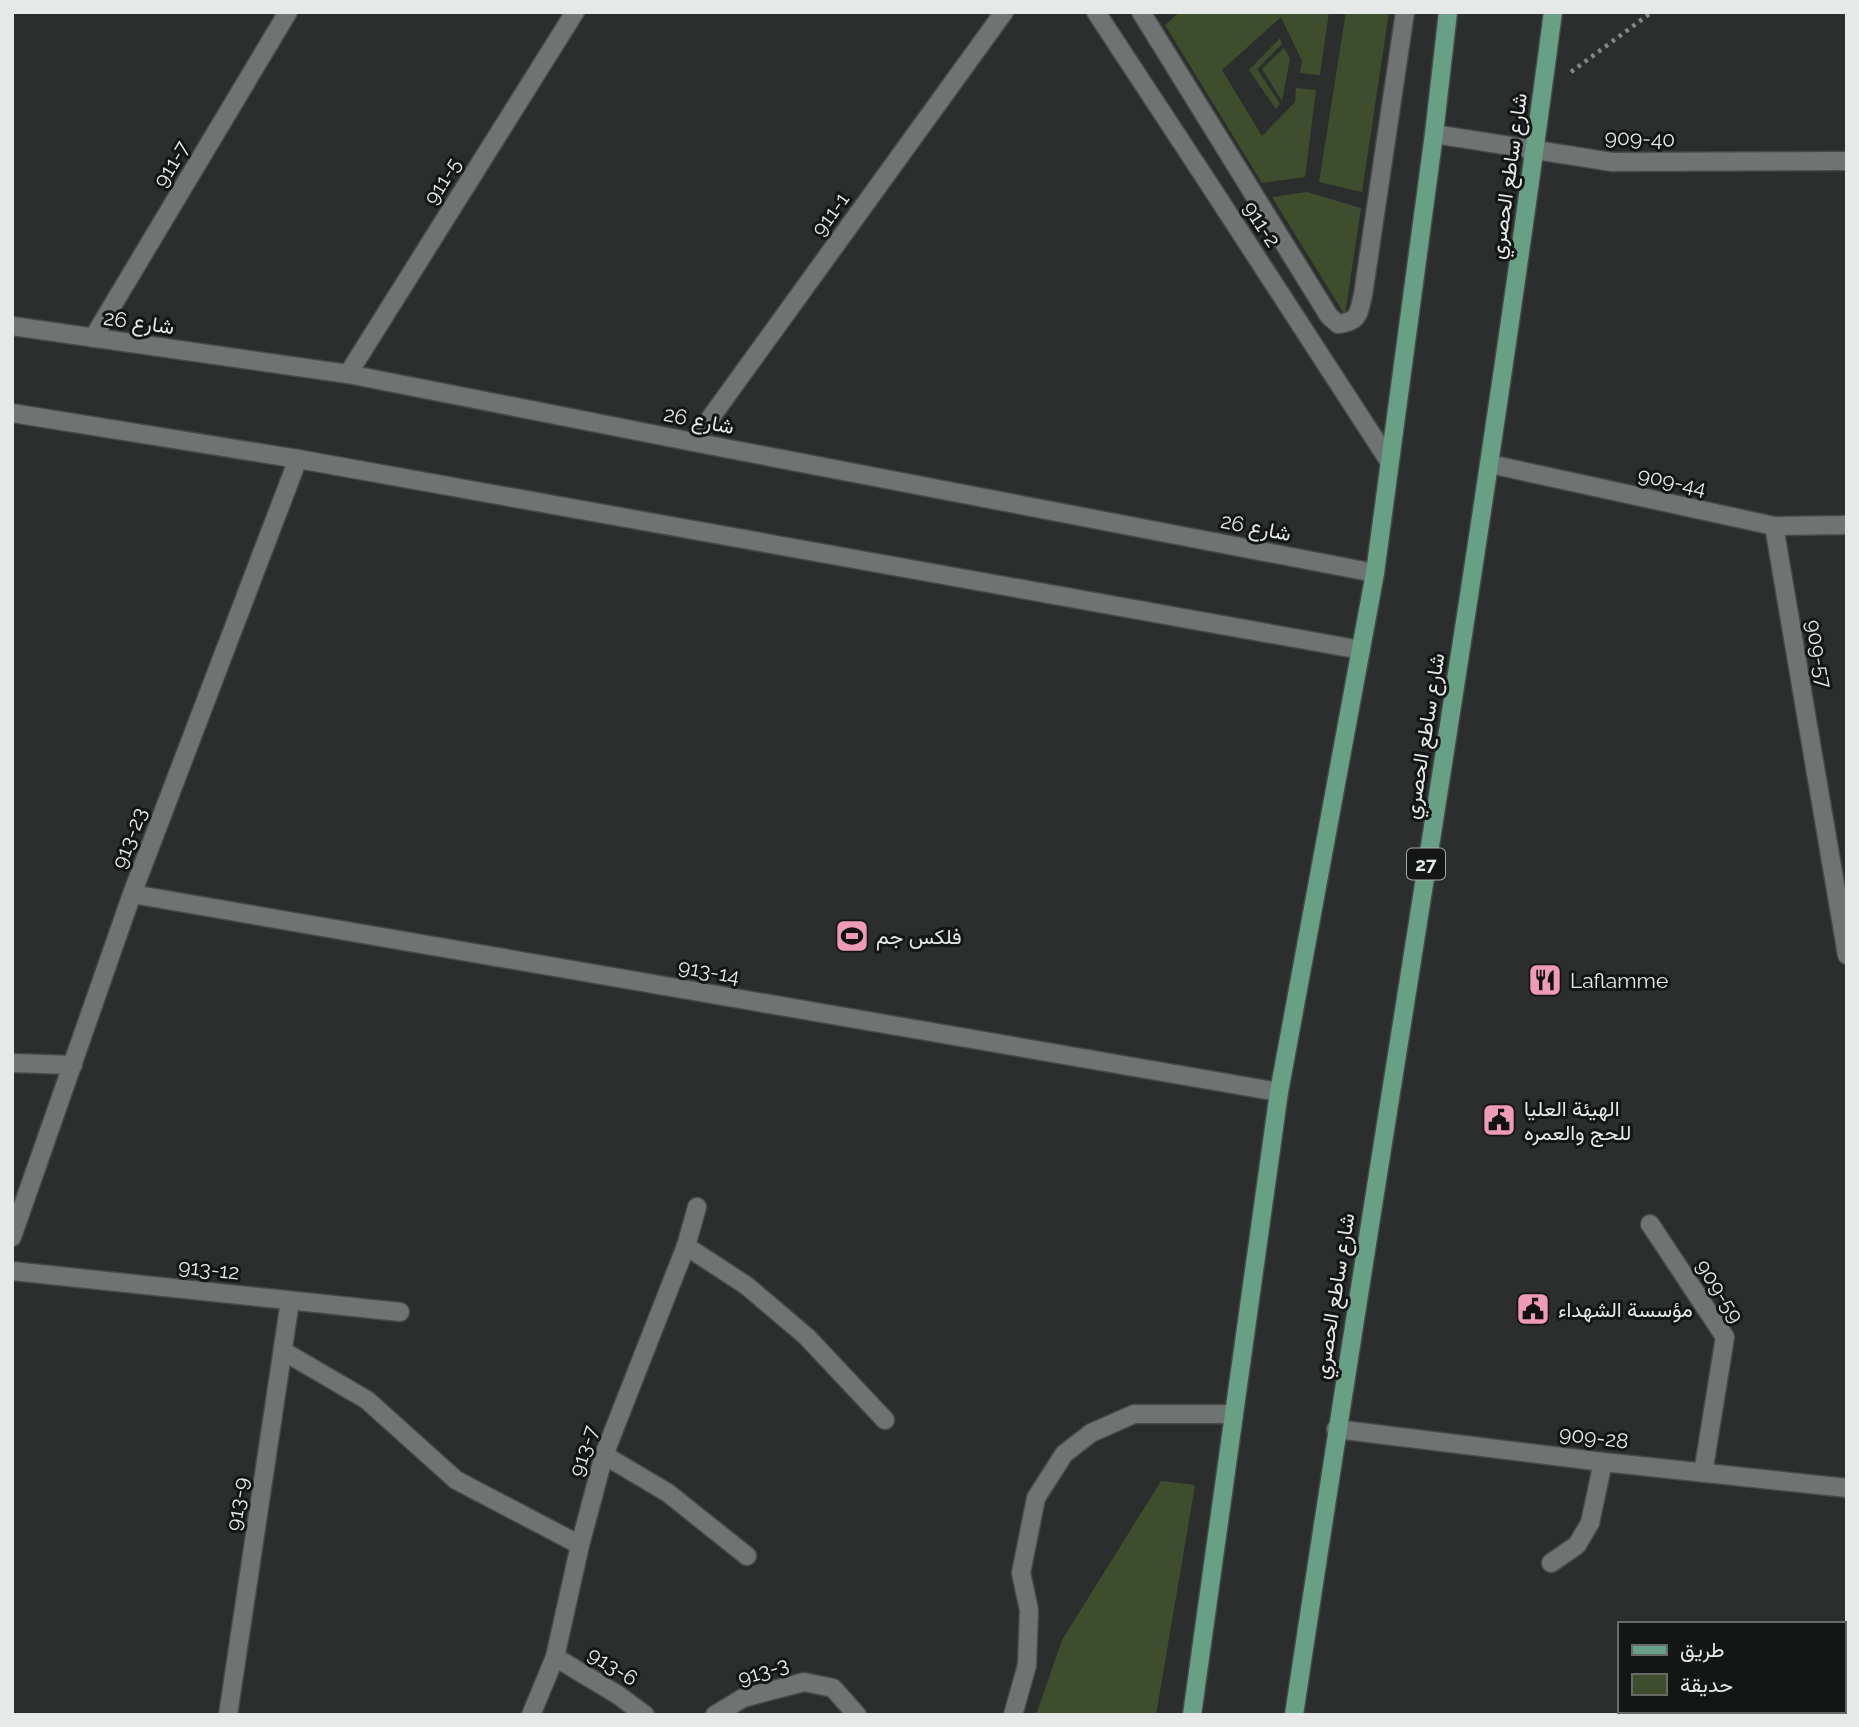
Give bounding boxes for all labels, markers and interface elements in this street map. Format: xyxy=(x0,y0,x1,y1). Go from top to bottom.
street label: شارع ساطع الحصري xyxy=(1484,91,1537,261)
street label: 909-40 xyxy=(1604,124,1676,152)
street label: 911-7 xyxy=(148,136,195,192)
street label: 911-5 xyxy=(418,153,466,209)
street label: 911-1 xyxy=(806,187,854,241)
street label: 911-2 xyxy=(1238,196,1286,252)
street label: شارع 26 xyxy=(102,305,176,341)
street label: شارع 26 xyxy=(661,401,736,441)
street label: 909-44 xyxy=(1636,462,1708,500)
street label: شارع 26 xyxy=(1218,508,1293,548)
street label: 909-57 xyxy=(1801,618,1837,691)
street label: شارع ساطع الحصري xyxy=(1399,651,1454,821)
street label: 913-23 xyxy=(106,804,152,872)
road number: 27 xyxy=(1407,848,1445,880)
sports icon: فلكس جم xyxy=(833,917,871,955)
place label: فلكس جم xyxy=(876,924,962,951)
street label: 913-14 xyxy=(676,953,742,989)
restaurant icon: Laflamme xyxy=(1526,961,1564,999)
place label: Laflamme xyxy=(1570,968,1668,993)
place label: الهيئة العليا للحج والعمره xyxy=(1524,1096,1631,1147)
public building icon: الهيئة العليا للحج والعمره xyxy=(1480,1101,1518,1139)
street label: شارع ساطع الحصري xyxy=(1309,1211,1364,1381)
street label: 913-12 xyxy=(177,1253,241,1285)
street label: 909-59 xyxy=(1691,1255,1749,1327)
public building icon: مؤسسة الشهداء xyxy=(1514,1290,1552,1328)
place label: مؤسسة الشهداء xyxy=(1558,1297,1693,1323)
street label: 909-28 xyxy=(1558,1420,1630,1454)
street label: 913-7 xyxy=(563,1422,603,1480)
street label: 913-9 xyxy=(220,1476,254,1532)
legend xyxy=(1618,1622,1845,1713)
text: طريق xyxy=(1680,1637,1725,1663)
street label: 913-6 xyxy=(583,1641,643,1691)
street label: 913-3 xyxy=(735,1651,791,1691)
text: حديقة xyxy=(1680,1672,1733,1697)

